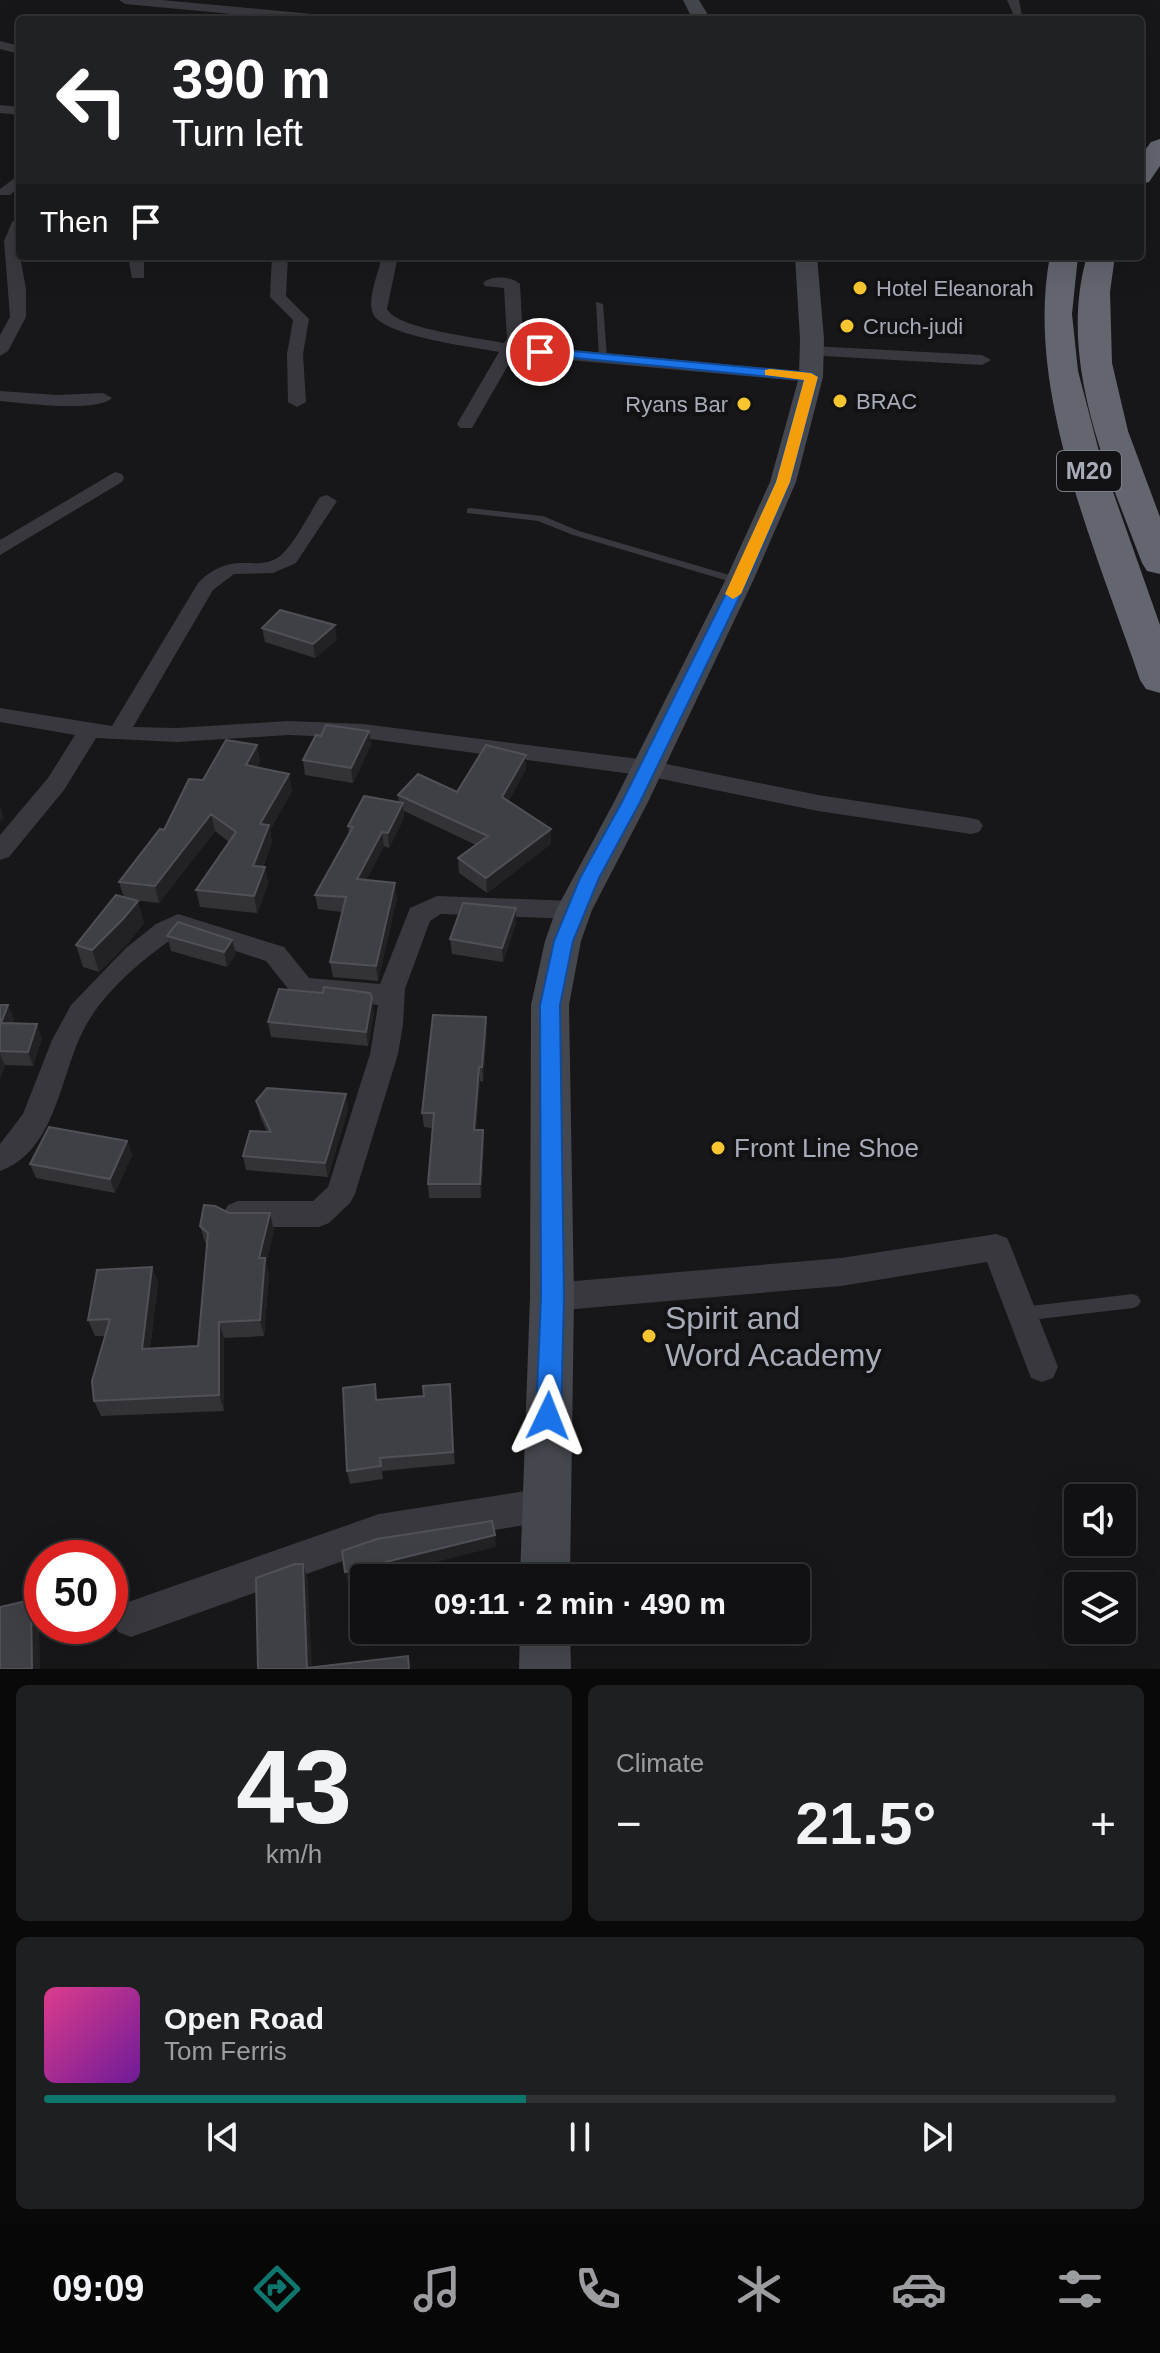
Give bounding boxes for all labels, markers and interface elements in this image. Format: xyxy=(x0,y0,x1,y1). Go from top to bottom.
text: 390 m xyxy=(172,47,331,110)
icon: left xyxy=(40,48,144,152)
text: Turn left xyxy=(172,113,303,154)
icon: arrive xyxy=(124,200,168,244)
text: Then xyxy=(40,205,108,238)
place label: Hotel Eleanorah xyxy=(876,276,1034,301)
marker: Hotel Eleanorah xyxy=(851,279,869,297)
place label: Cruch-judi xyxy=(863,314,963,339)
marker: Cruch-judi xyxy=(838,317,856,335)
pin xyxy=(506,318,574,386)
icon: arrive xyxy=(518,330,562,374)
place label: BRAC xyxy=(856,389,917,414)
place label: Ryans Bar xyxy=(625,392,728,417)
marker: BRAC xyxy=(831,392,849,410)
marker: Ryans Bar xyxy=(735,395,753,413)
road number: M20 xyxy=(1057,451,1121,491)
place label: Front Line Shoe xyxy=(734,1133,919,1163)
marker: Front Line Shoe xyxy=(709,1139,727,1157)
place label: Spirit and Word Academy xyxy=(665,1300,881,1373)
marker: Spirit and Word Academy xyxy=(640,1327,658,1345)
position arrow xyxy=(506,1374,590,1458)
map controls xyxy=(1064,1484,1136,1644)
button: sound xyxy=(1064,1484,1136,1556)
speed limit sign: 50 xyxy=(24,1540,128,1644)
button: layers xyxy=(1064,1572,1136,1644)
text: 09:11 · 2 min · 490 m xyxy=(434,1587,726,1620)
text: 43 xyxy=(236,1729,352,1845)
text: Climate xyxy=(616,1748,704,1778)
text: 21.5° xyxy=(796,1790,936,1857)
text: − xyxy=(616,1799,642,1848)
text: + xyxy=(1090,1799,1116,1848)
text: km/h xyxy=(266,1839,322,1869)
text: Open Road xyxy=(164,2002,324,2035)
text: Tom Ferris xyxy=(164,2036,287,2066)
icon: previous xyxy=(201,2115,245,2159)
icon: pause xyxy=(558,2115,602,2159)
icon: next xyxy=(915,2115,959,2159)
icon: directions xyxy=(249,2261,305,2317)
icon: music xyxy=(409,2261,465,2317)
icon: phone xyxy=(570,2261,626,2317)
icon: climate xyxy=(731,2261,787,2317)
icon: car xyxy=(891,2261,947,2317)
icon: filters xyxy=(1052,2261,1108,2317)
text: 09:09 xyxy=(52,2268,144,2309)

